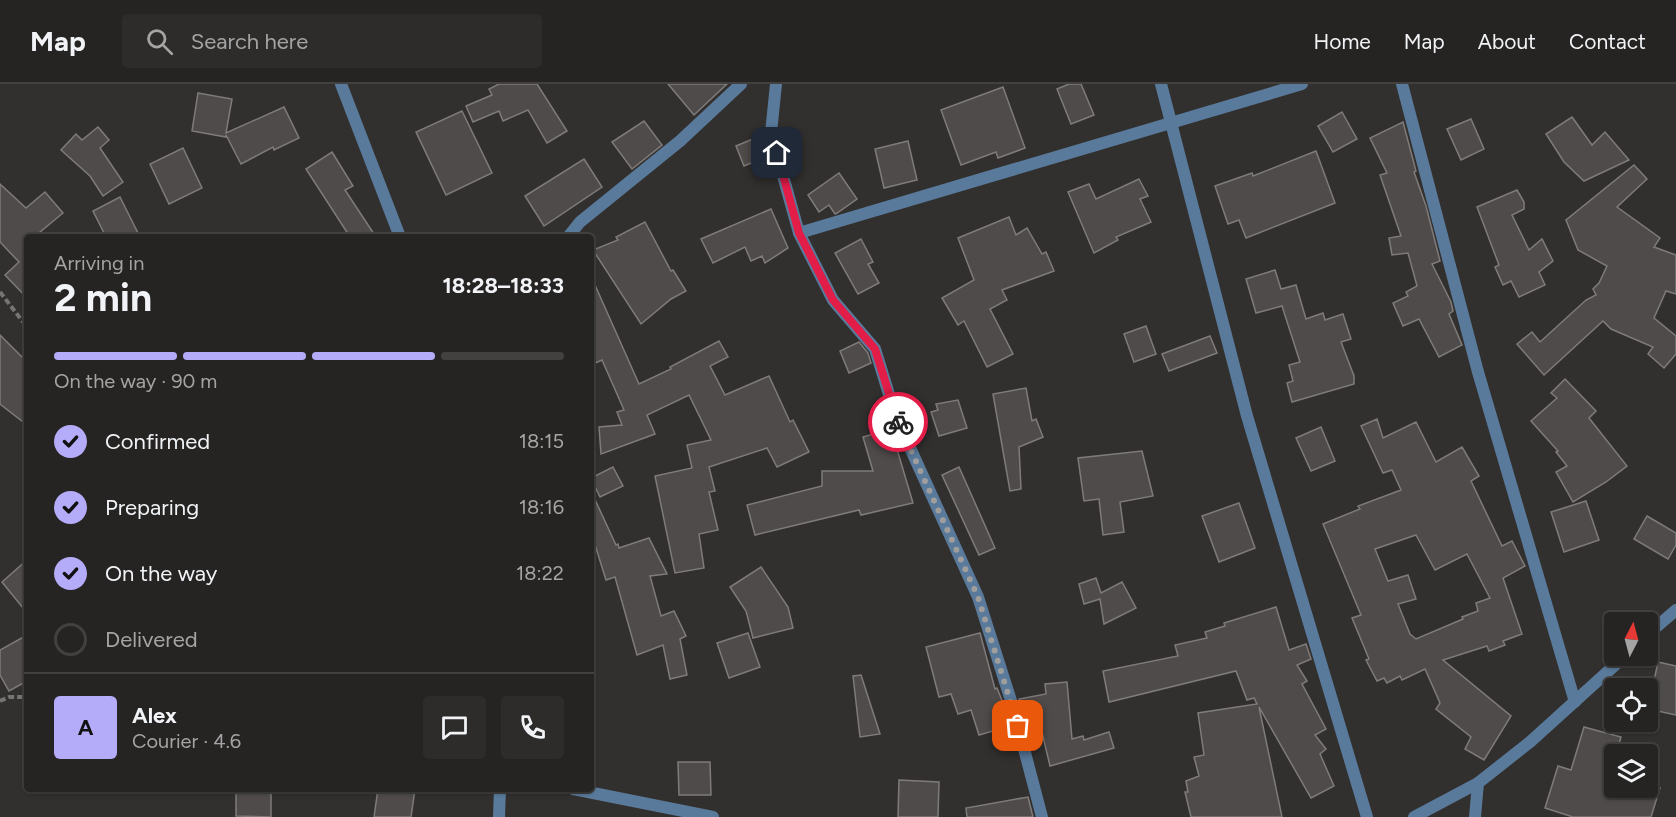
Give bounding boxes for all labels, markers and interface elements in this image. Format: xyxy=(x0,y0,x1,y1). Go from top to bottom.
search box xyxy=(122,14,542,68)
text: Map xyxy=(30,24,86,58)
icon: search xyxy=(143,25,176,58)
text: Search here xyxy=(191,28,308,55)
text: Home xyxy=(1314,29,1371,54)
text: Map xyxy=(1404,29,1445,54)
text: About xyxy=(1478,29,1536,54)
text: Contact xyxy=(1569,29,1646,54)
pin xyxy=(751,127,802,178)
icon: home xyxy=(760,136,793,169)
text: Arriving in xyxy=(54,251,144,275)
text: 18:28–18:33 xyxy=(442,272,564,299)
text: 2 min xyxy=(54,274,152,321)
text: On the way · 90 m xyxy=(54,369,217,393)
courier xyxy=(868,392,928,452)
icon: bike xyxy=(882,406,915,439)
icon: check xyxy=(54,425,87,458)
text: Confirmed xyxy=(105,428,210,455)
text: 18:15 xyxy=(519,429,564,453)
icon: check xyxy=(54,491,87,524)
text: Preparing xyxy=(105,494,199,521)
text: 18:16 xyxy=(519,495,564,519)
icon: check xyxy=(54,557,87,590)
text: On the way xyxy=(105,560,217,587)
text: 18:22 xyxy=(516,561,564,585)
north arrow xyxy=(1604,612,1658,666)
map controls xyxy=(1604,612,1658,798)
text: Delivered xyxy=(105,626,198,653)
button: locate xyxy=(1604,678,1658,732)
button: chat xyxy=(423,696,486,759)
button: phone xyxy=(501,696,564,759)
pin xyxy=(992,700,1043,751)
text: Alex xyxy=(132,702,177,729)
icon: bag xyxy=(1001,709,1034,742)
text: A xyxy=(78,714,93,741)
text: Courier · 4.6 xyxy=(132,729,241,753)
button: layers xyxy=(1604,744,1658,798)

